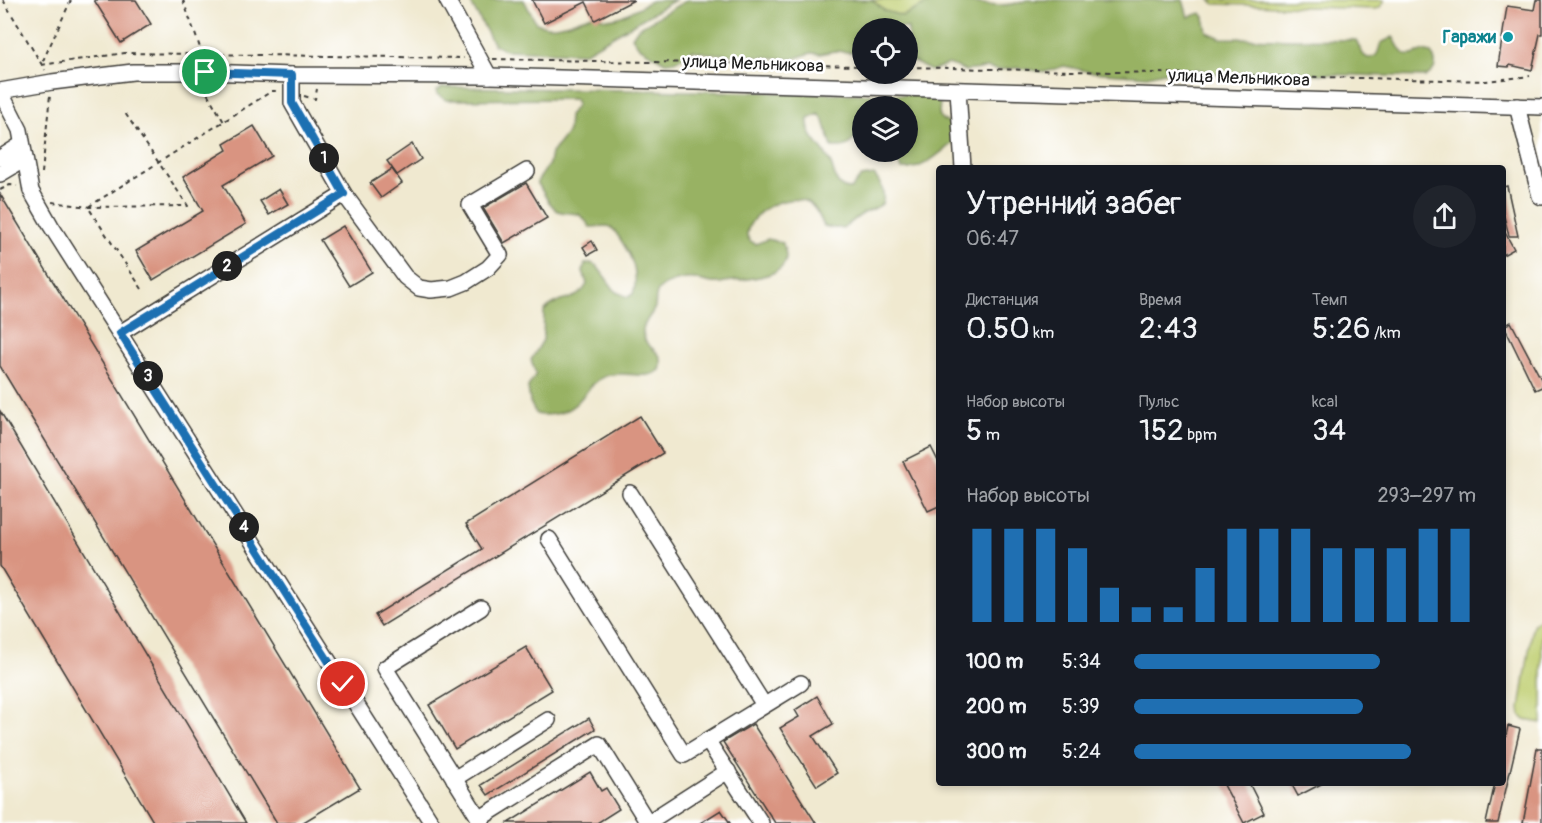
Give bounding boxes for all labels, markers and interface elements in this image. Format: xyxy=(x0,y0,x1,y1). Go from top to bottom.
map controls xyxy=(852,18,918,162)
button: locate xyxy=(852,18,918,84)
place label: Гаражи xyxy=(1443,26,1496,49)
marker: Гаражи xyxy=(1501,30,1515,44)
pin xyxy=(179,46,230,97)
street label: улица Мельникова xyxy=(681,50,824,78)
icon: arrive xyxy=(188,55,221,88)
street label: улица Мельникова xyxy=(1167,64,1310,92)
button: layers xyxy=(852,96,918,162)
pin: 1 xyxy=(309,143,339,173)
text: 1 xyxy=(321,148,327,168)
text: Утренний забег xyxy=(966,183,1182,224)
button: share xyxy=(1413,185,1476,248)
text: 06:47 xyxy=(966,226,1019,251)
pin: 2 xyxy=(212,251,242,281)
text: 2 xyxy=(223,256,231,276)
text: Дистанция xyxy=(966,290,1039,310)
text: Время xyxy=(1139,290,1182,310)
text: Темп xyxy=(1312,290,1347,310)
text: 0.50 xyxy=(966,310,1030,347)
text: 2:43 xyxy=(1139,310,1198,347)
text: 5:26 xyxy=(1312,310,1371,347)
text: km xyxy=(1030,323,1054,343)
text: /km xyxy=(1371,323,1401,343)
pin: 3 xyxy=(133,361,163,391)
text: 3 xyxy=(144,366,152,386)
text: Набор высоты xyxy=(966,392,1065,412)
text: Пульс xyxy=(1139,392,1179,412)
text: kcal xyxy=(1312,392,1338,412)
text: 5 xyxy=(966,412,982,449)
text: 152 xyxy=(1139,412,1184,449)
text: 34 xyxy=(1312,412,1346,449)
text: m xyxy=(982,425,1000,445)
text: bpm xyxy=(1184,425,1217,445)
text: Набор высоты xyxy=(966,483,1090,508)
text: 293–297 m xyxy=(1377,483,1476,508)
pin: 4 xyxy=(229,512,259,542)
text: 4 xyxy=(239,517,249,537)
text: 100 m xyxy=(966,649,1023,674)
text: 5:34 xyxy=(1062,649,1101,674)
pin xyxy=(317,658,368,709)
icon: check xyxy=(326,667,359,700)
text: 200 m xyxy=(966,694,1027,719)
text: 5:39 xyxy=(1062,694,1100,719)
text: 300 m xyxy=(966,739,1027,764)
text: 5:24 xyxy=(1062,739,1101,764)

